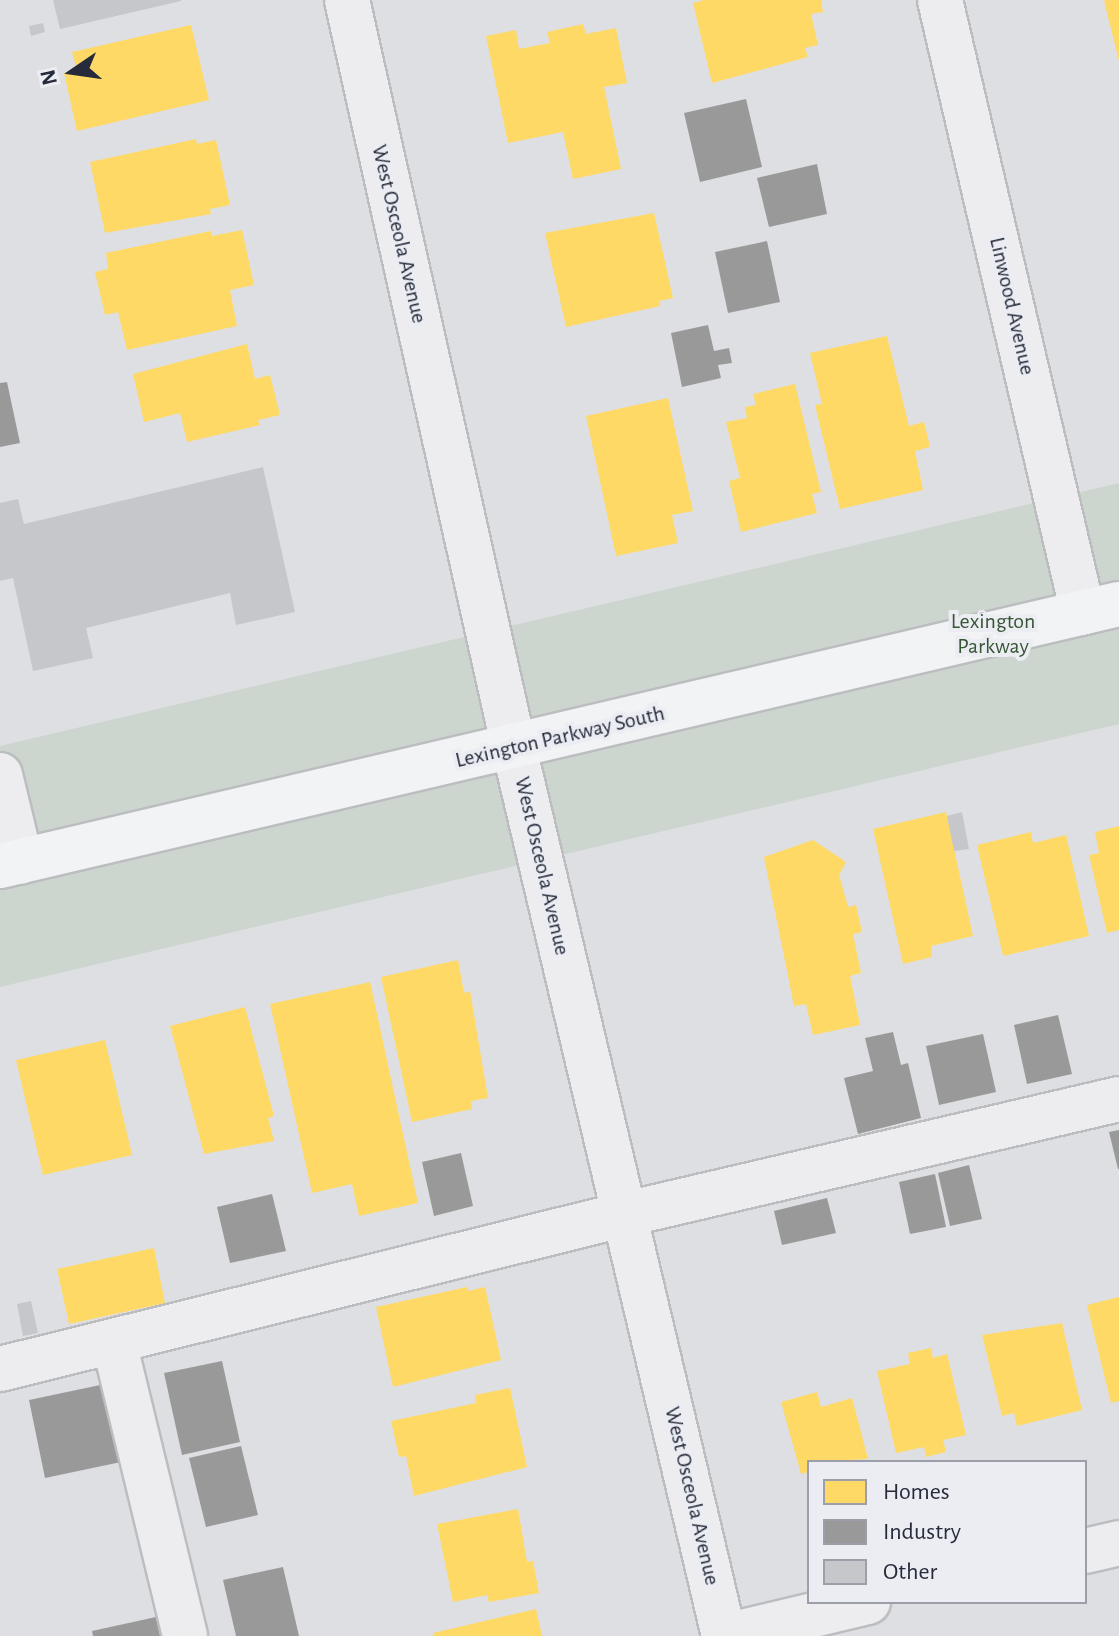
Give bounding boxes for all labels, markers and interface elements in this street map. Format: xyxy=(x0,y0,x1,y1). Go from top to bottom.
north arrow xyxy=(32,32,112,112)
text: N xyxy=(36,67,61,87)
street label: West Osceola Avenue xyxy=(366,142,432,326)
street label: Linwood Avenue xyxy=(983,234,1041,378)
park label: Lexington Parkway xyxy=(951,608,1035,660)
street label: Lexington Parkway South xyxy=(453,700,667,774)
street label: West Osceola Avenue xyxy=(509,774,575,958)
street label: West Osceola Avenue xyxy=(659,1404,725,1588)
legend xyxy=(807,1460,1087,1604)
text: Homes xyxy=(883,1480,950,1504)
text: Industry xyxy=(883,1520,961,1544)
text: Other xyxy=(883,1560,937,1584)

